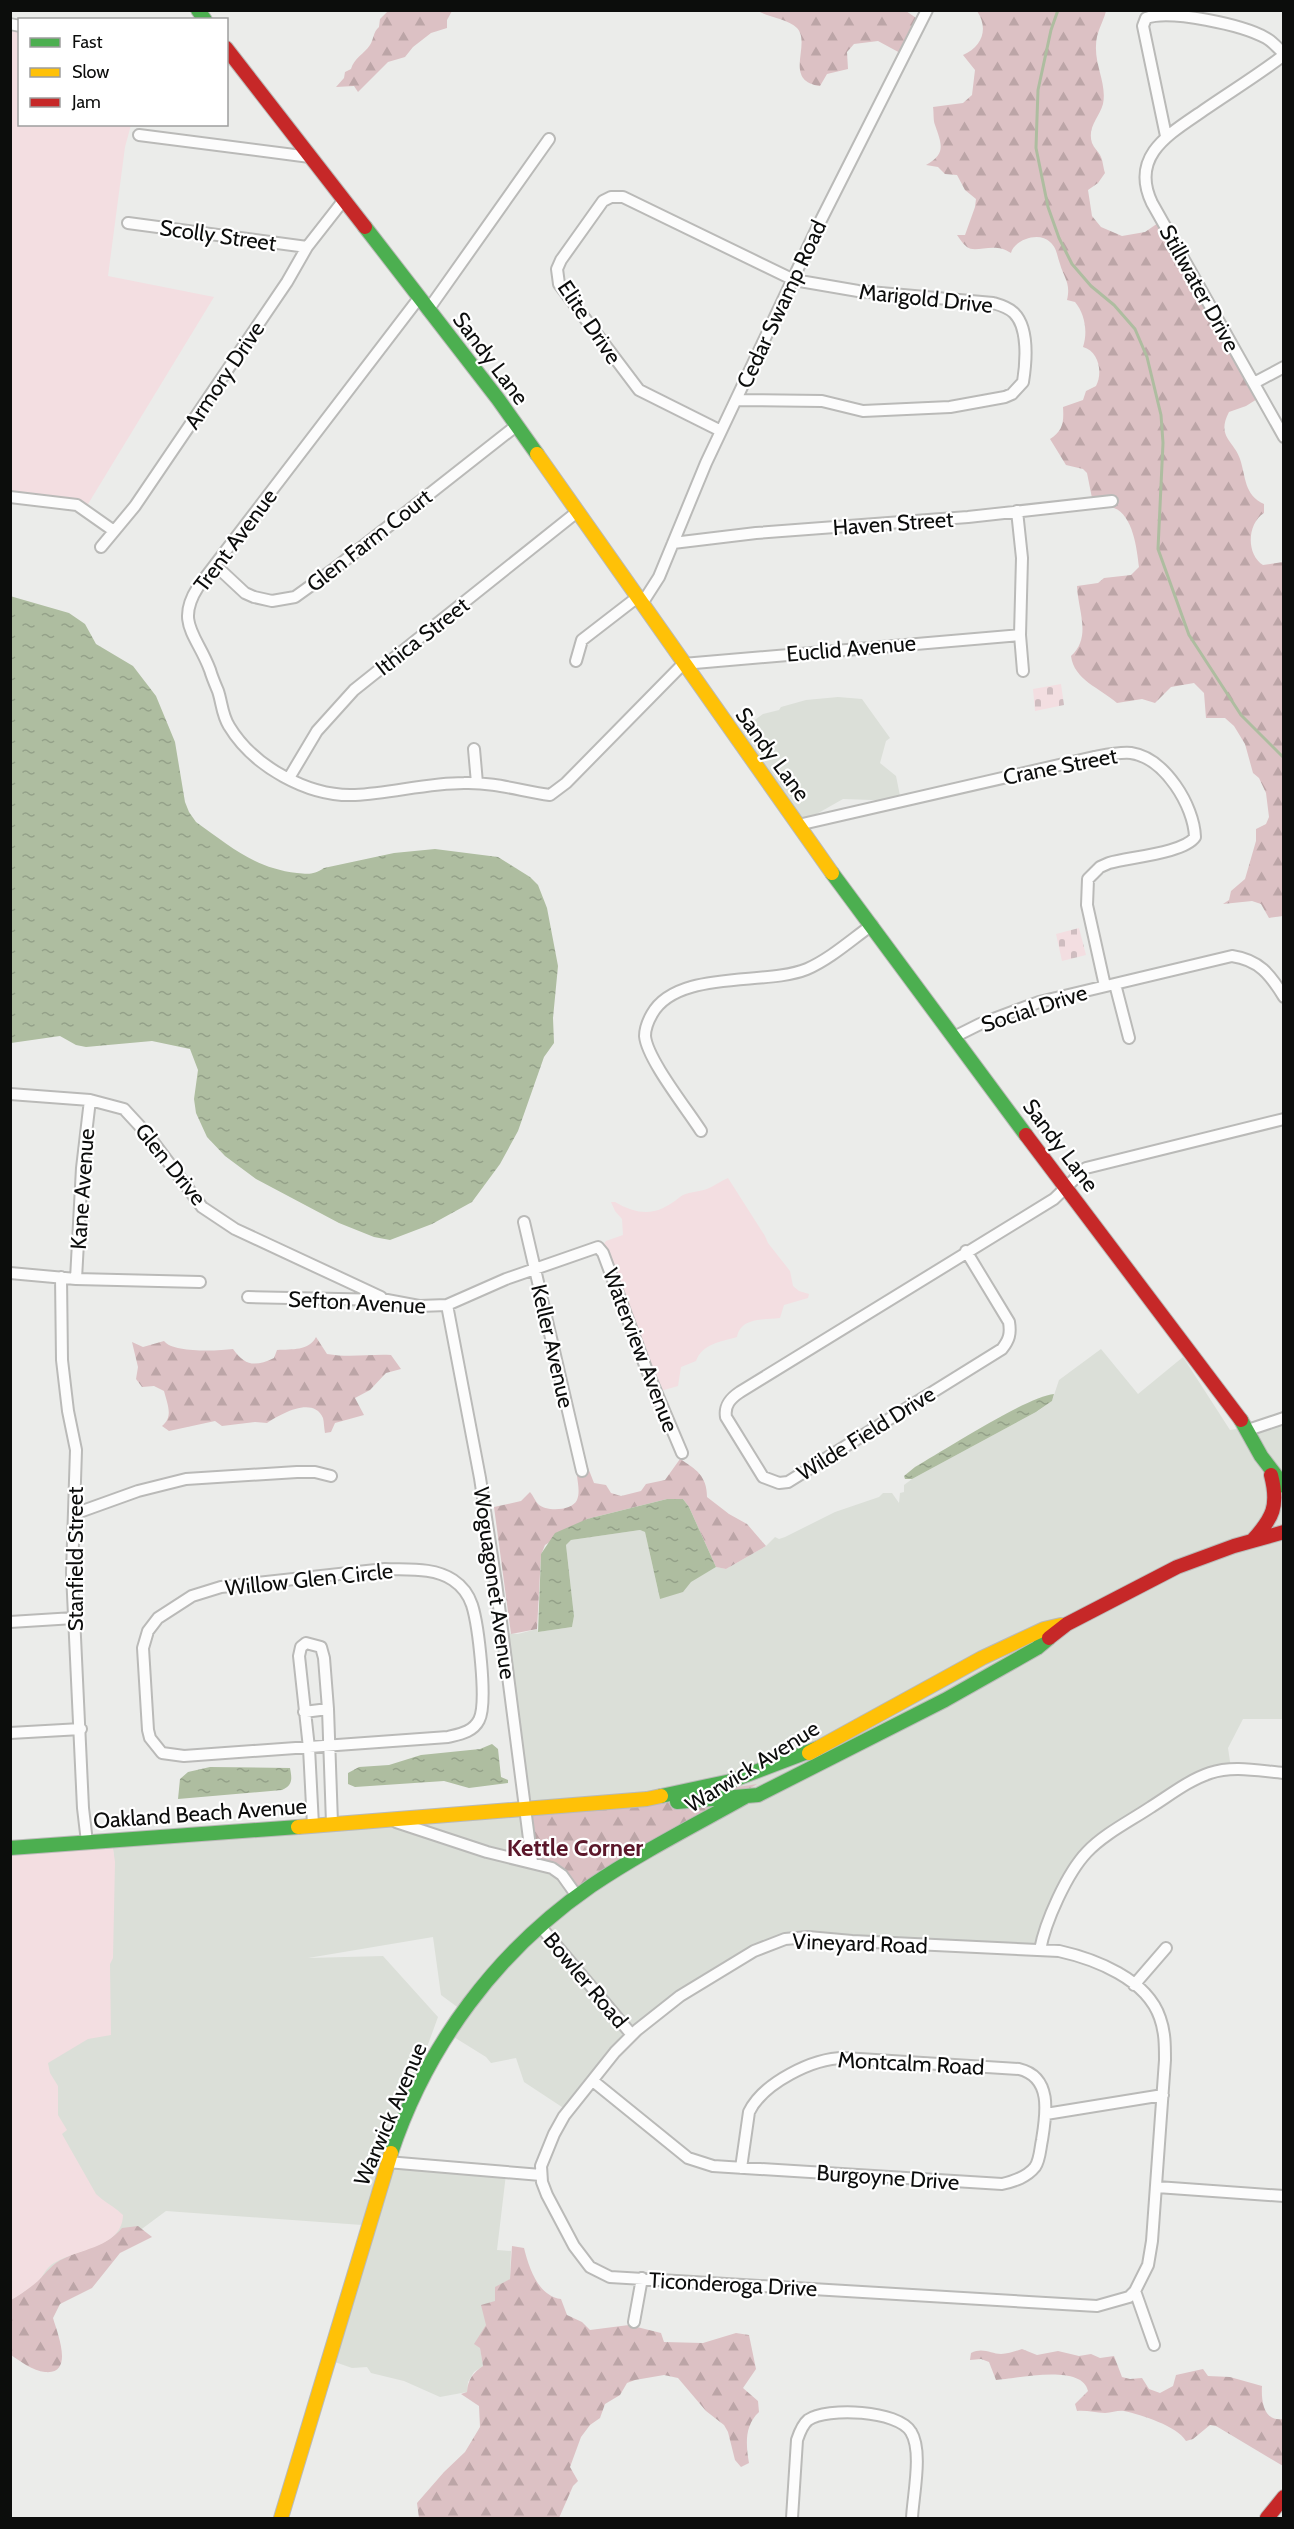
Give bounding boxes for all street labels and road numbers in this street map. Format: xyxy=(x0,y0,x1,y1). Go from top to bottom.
street label: Scolly Street xyxy=(158,214,279,257)
street label: Cedar Swamp Road xyxy=(731,216,832,393)
street label: Stillwater Drive xyxy=(1154,220,1246,356)
street label: Elite Drive xyxy=(552,275,627,369)
street label: Marigold Drive xyxy=(858,278,994,319)
street label: Sandy Lane xyxy=(447,307,534,410)
street label: Armory Drive xyxy=(178,316,270,434)
street label: Trent Avenue xyxy=(188,483,283,597)
street label: Glen Farm Court xyxy=(301,483,438,598)
street label: Haven Street xyxy=(832,506,955,541)
street label: Ithica Street xyxy=(370,591,475,681)
street label: Euclid Avenue xyxy=(785,629,917,668)
street label: Sandy Lane xyxy=(730,702,816,806)
street label: Crane Street xyxy=(1001,742,1120,791)
street label: Social Drive xyxy=(978,979,1090,1038)
street label: Sandy Lane xyxy=(1017,1094,1104,1197)
street label: Glen Drive xyxy=(129,1118,212,1211)
street label: Kane Avenue xyxy=(65,1128,100,1250)
street label: Waterview Avenue xyxy=(597,1264,684,1436)
street label: Keller Avenue xyxy=(525,1282,580,1411)
street label: Sefton Avenue xyxy=(287,1285,427,1320)
street label: Wilde Field Drive xyxy=(792,1380,940,1487)
street label: Woguagonet Avenue xyxy=(468,1485,521,1681)
street label: Stanfield Street xyxy=(62,1486,89,1631)
street label: Willow Glen Circle xyxy=(224,1557,394,1602)
street label: Warwick Avenue xyxy=(680,1715,824,1818)
street label: Oakland Beach Avenue xyxy=(92,1793,308,1834)
street label: Bowler Road xyxy=(538,1927,634,2034)
street label: Vineyard Road xyxy=(792,1928,928,1959)
street label: Warwick Avenue xyxy=(348,2039,433,2190)
street label: Montcalm Road xyxy=(837,2046,985,2081)
street label: Burgoyne Drive xyxy=(816,2159,960,2196)
street label: Ticonderoga Drive xyxy=(648,2267,818,2302)

